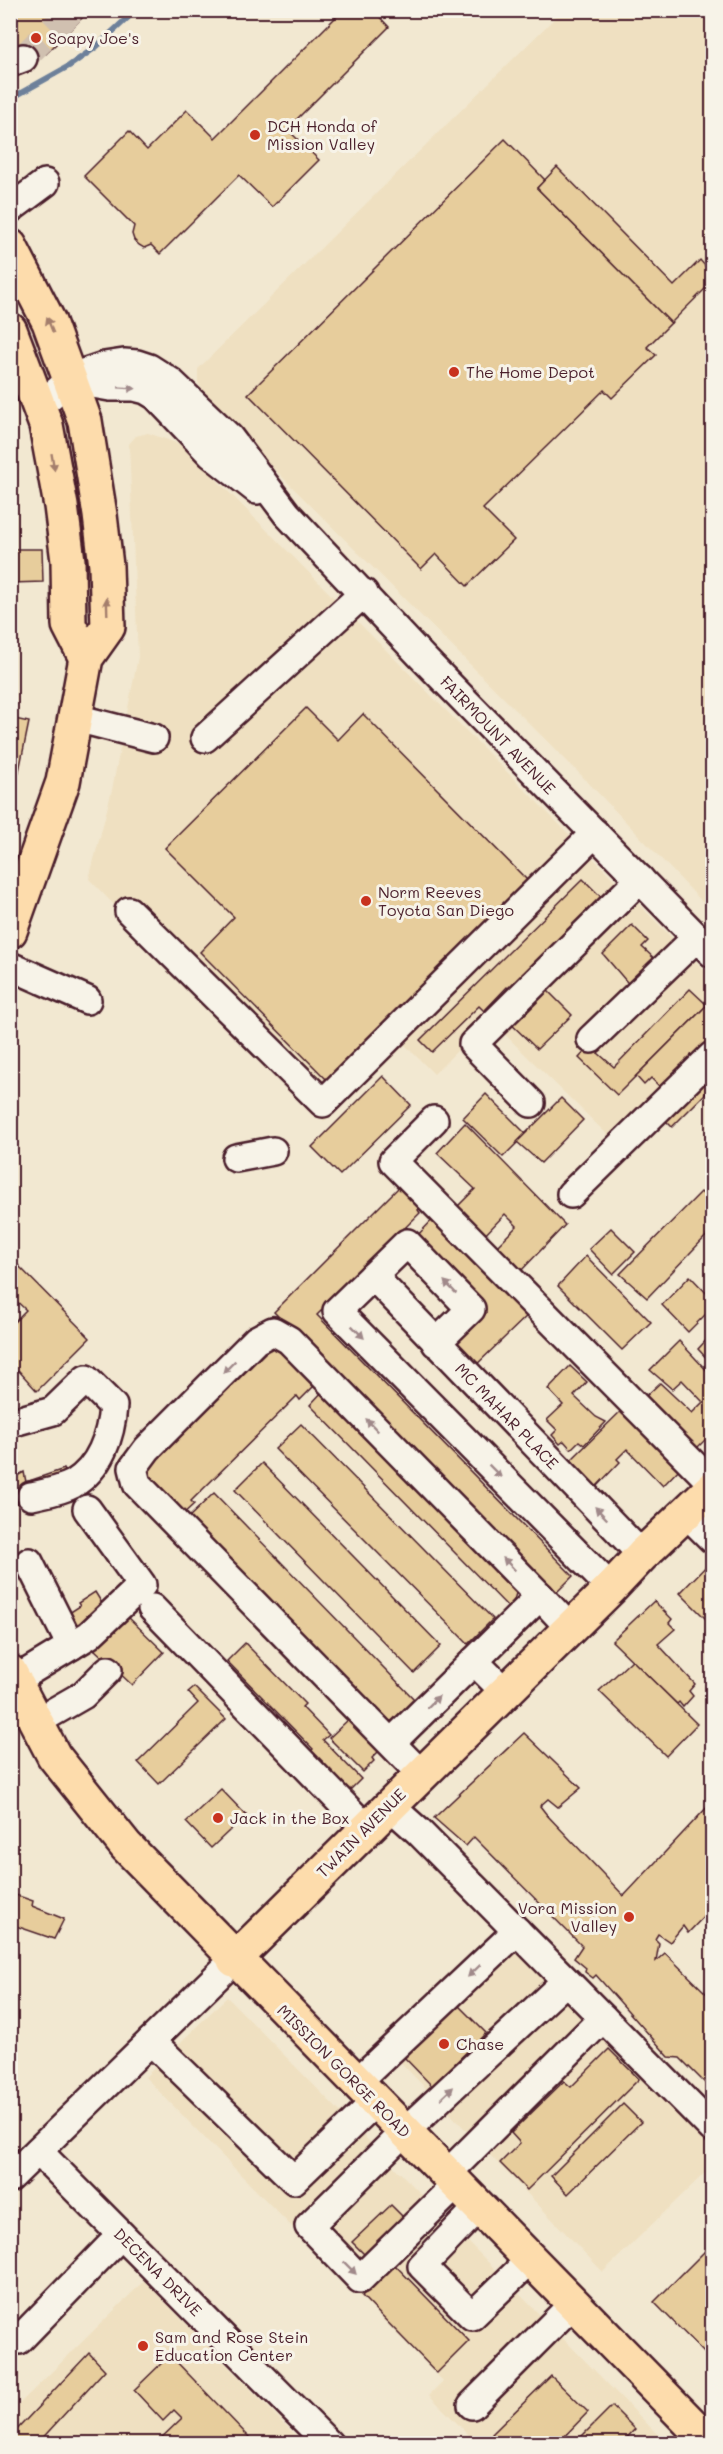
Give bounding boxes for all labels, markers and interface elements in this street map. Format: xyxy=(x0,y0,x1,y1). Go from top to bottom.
place label: Soapy Joe's xyxy=(48,27,139,48)
marker: Soapy Joe's xyxy=(29,31,43,45)
place label: DCH Honda of Mission Valley xyxy=(267,115,377,154)
marker: DCH Honda of Mission Valley xyxy=(248,128,262,142)
one-way arrow xyxy=(45,316,54,334)
place label: The Home Depot xyxy=(466,361,595,382)
marker: The Home Depot xyxy=(447,365,461,379)
one-way arrow xyxy=(118,383,137,392)
one-way arrow xyxy=(49,453,58,472)
one-way arrow xyxy=(102,597,112,616)
street label: FAIRMOUNT AVENUE xyxy=(436,671,561,798)
place label: Norm Reeves Toyota San Diego xyxy=(378,881,514,920)
marker: Norm Reeves Toyota San Diego xyxy=(359,894,373,908)
one-way arrow xyxy=(444,1281,458,1295)
one-way arrow xyxy=(350,1325,364,1339)
street label: MC MAHAR PLACE xyxy=(451,1358,563,1473)
one-way arrow xyxy=(223,1360,237,1374)
one-way arrow xyxy=(366,1419,380,1433)
one-way arrow xyxy=(488,1463,502,1478)
one-way arrow xyxy=(595,1506,609,1520)
one-way arrow xyxy=(502,1558,516,1572)
one-way arrow xyxy=(425,1695,440,1709)
street label: TWAIN AVENUE xyxy=(312,1784,410,1882)
place label: Jack in the Box xyxy=(230,1807,349,1828)
marker: Jack in the Box xyxy=(211,1811,225,1825)
place label: Vora Mission Valley xyxy=(518,1897,617,1936)
marker: Vora Mission Valley xyxy=(622,1910,636,1924)
one-way arrow xyxy=(467,1964,482,1978)
street label: MISSION GORGE ROAD xyxy=(273,1999,416,2142)
place label: Chase xyxy=(456,2033,504,2054)
marker: Chase xyxy=(437,2037,451,2051)
one-way arrow xyxy=(440,2086,455,2100)
street label: DECENA DRIVE xyxy=(110,2223,207,2320)
one-way arrow xyxy=(343,2261,357,2276)
place label: Sam and Rose Stein Education Center xyxy=(155,2326,308,2365)
marker: Sam and Rose Stein Education Center xyxy=(136,2339,150,2353)

